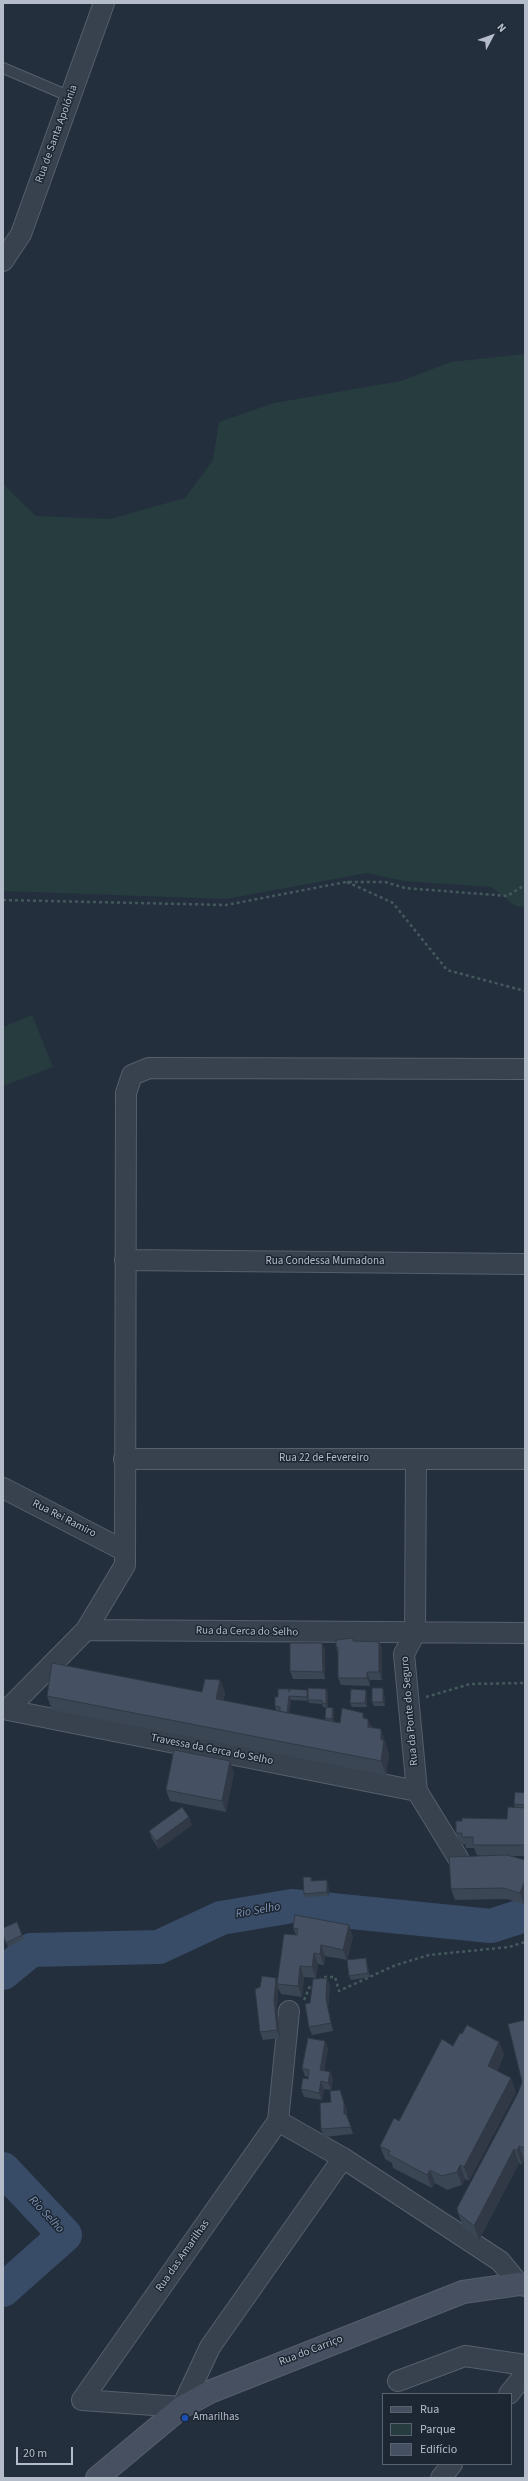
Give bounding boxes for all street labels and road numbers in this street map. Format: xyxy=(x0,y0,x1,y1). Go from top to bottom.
street label: Rua de Santa Apolónia xyxy=(33,83,81,185)
street label: Rua Condessa Mumadona xyxy=(265,1255,385,1269)
street label: Rua 22 de Fevereiro xyxy=(279,1452,369,1466)
street label: Rua Rei Ramiro xyxy=(30,1497,98,1541)
street label: Rua da Cerca do Selho xyxy=(196,1625,298,1639)
street label: Rua da Ponte do Seguro xyxy=(399,1656,421,1766)
street label: Travessa da Cerca do Selho xyxy=(150,1732,274,1768)
street label: Rua das Amarilhas xyxy=(153,2218,213,2294)
street label: Rua do Carriço xyxy=(277,2333,345,2369)

